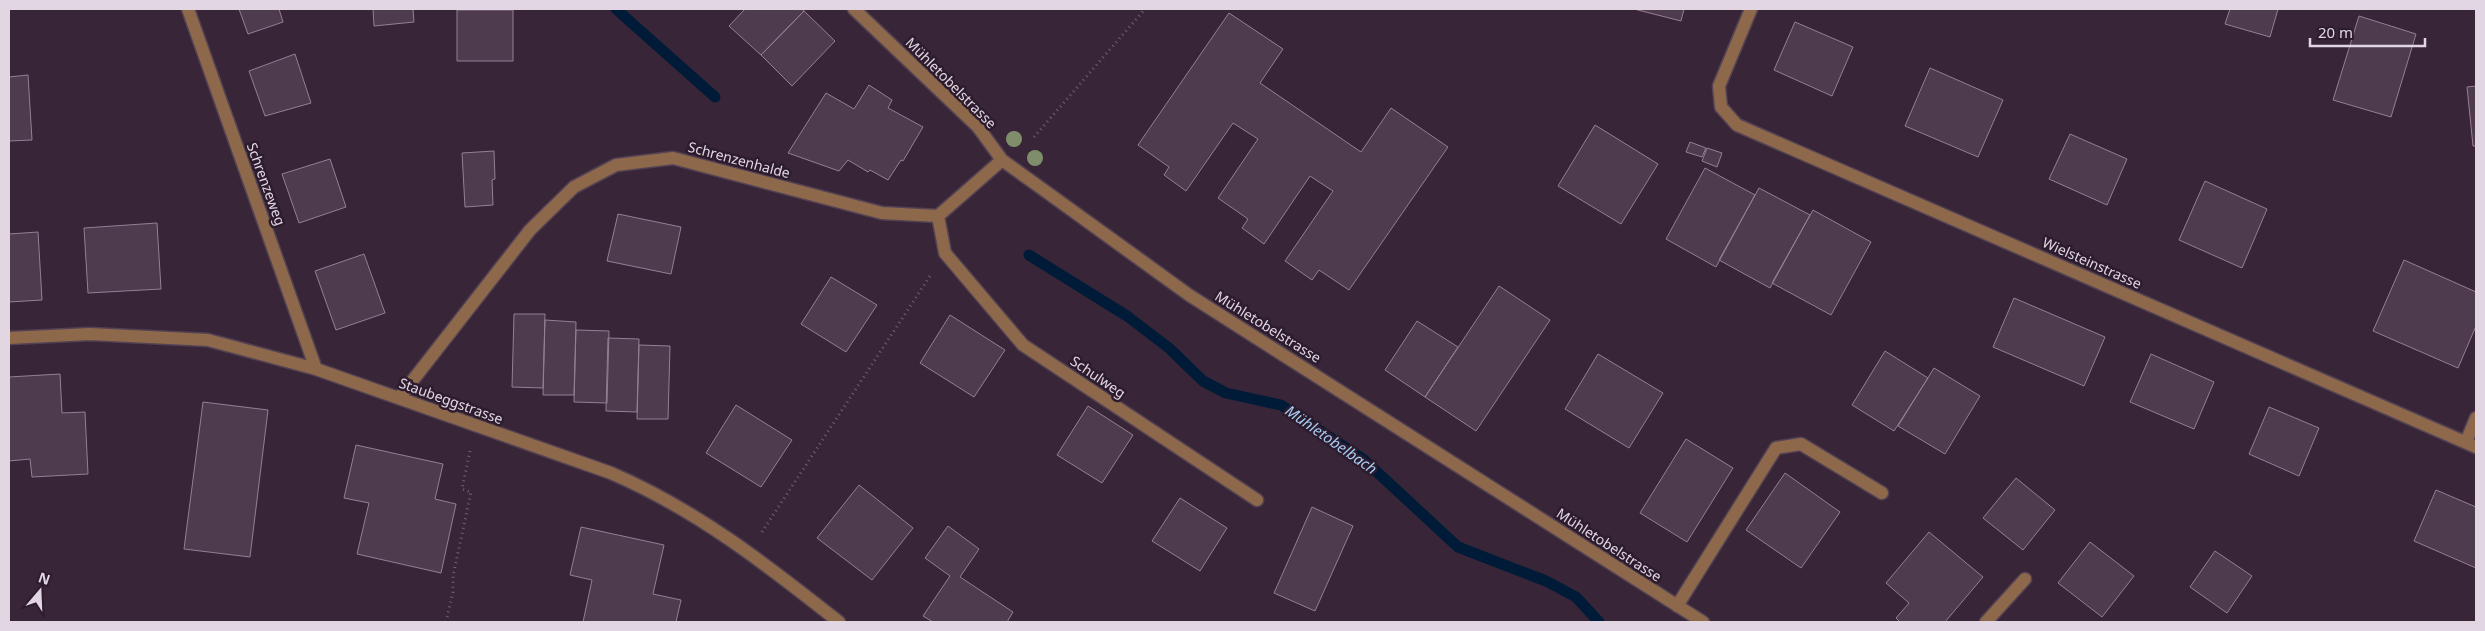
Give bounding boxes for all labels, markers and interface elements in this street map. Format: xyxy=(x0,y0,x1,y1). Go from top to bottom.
scale bar xyxy=(2310,15,2425,47)
text: 20 m xyxy=(2318,22,2353,42)
street label: Mühletobelstrasse xyxy=(902,33,1001,132)
street label: Schrenzenhalde xyxy=(686,137,792,182)
street label: Schrenzeweg xyxy=(243,140,290,228)
street label: Wielsteinstrasse xyxy=(2040,232,2145,293)
street label: Mühletobelstrasse xyxy=(1212,286,1325,367)
street label: Schulweg xyxy=(1067,351,1130,402)
street label: Staubeggstrasse xyxy=(397,373,506,428)
water label: Mühletobelbach xyxy=(1282,400,1381,478)
street label: Mühletobelstrasse xyxy=(1553,504,1666,586)
north arrow xyxy=(15,566,65,616)
text: N xyxy=(36,567,53,589)

